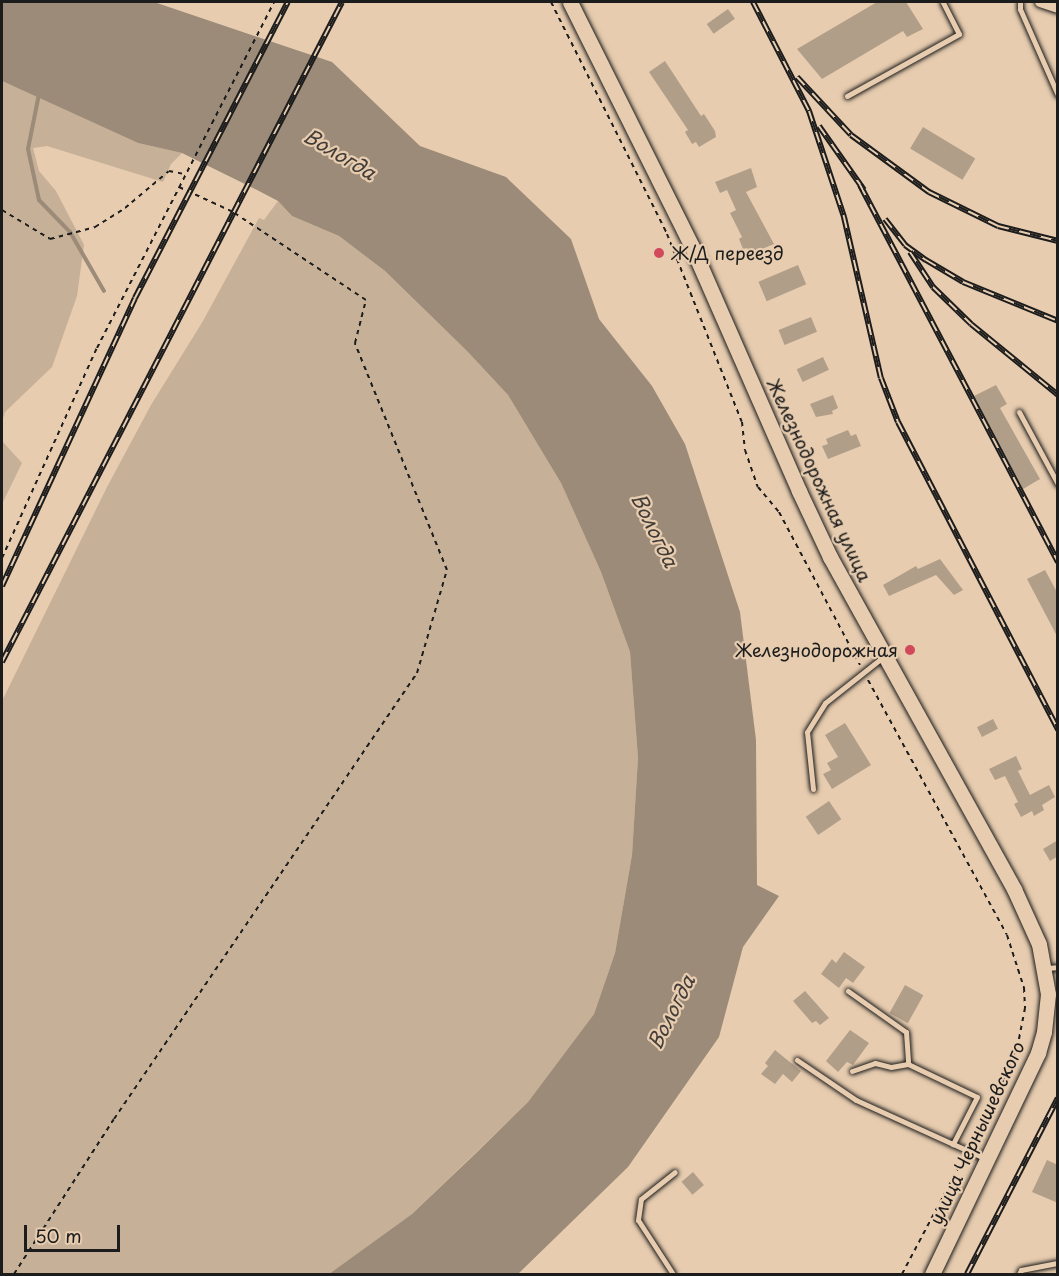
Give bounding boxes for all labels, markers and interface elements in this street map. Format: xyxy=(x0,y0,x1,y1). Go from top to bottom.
water label: Вологда xyxy=(300,123,380,185)
place label: Ж/Д переезд xyxy=(671,242,784,264)
marker: Ж/Д переезд xyxy=(652,246,666,260)
street label: Железнодорожная улица xyxy=(762,374,876,586)
water label: Вологда xyxy=(627,489,683,571)
place label: Железнодорожная xyxy=(735,639,898,661)
marker: Железнодорожная xyxy=(903,643,917,657)
water label: Вологда xyxy=(642,971,700,1053)
street label: улица Чернышевского xyxy=(925,1038,1029,1228)
scale bar xyxy=(27,1213,123,1251)
text: 50 m xyxy=(35,1222,82,1249)

